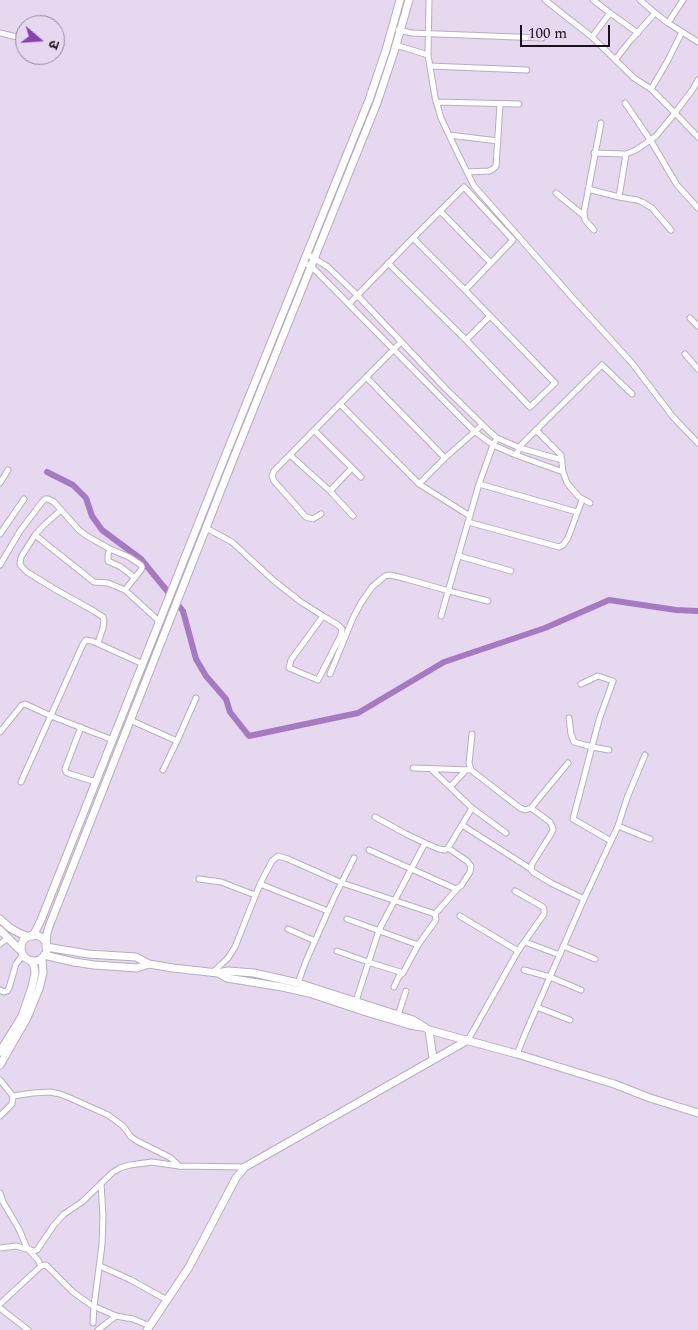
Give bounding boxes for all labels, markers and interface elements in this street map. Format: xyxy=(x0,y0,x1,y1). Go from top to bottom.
north arrow xyxy=(15,15,65,65)
scale bar xyxy=(523,15,613,47)
text: 100 m xyxy=(528,22,567,45)
text: उ xyxy=(43,37,65,52)

